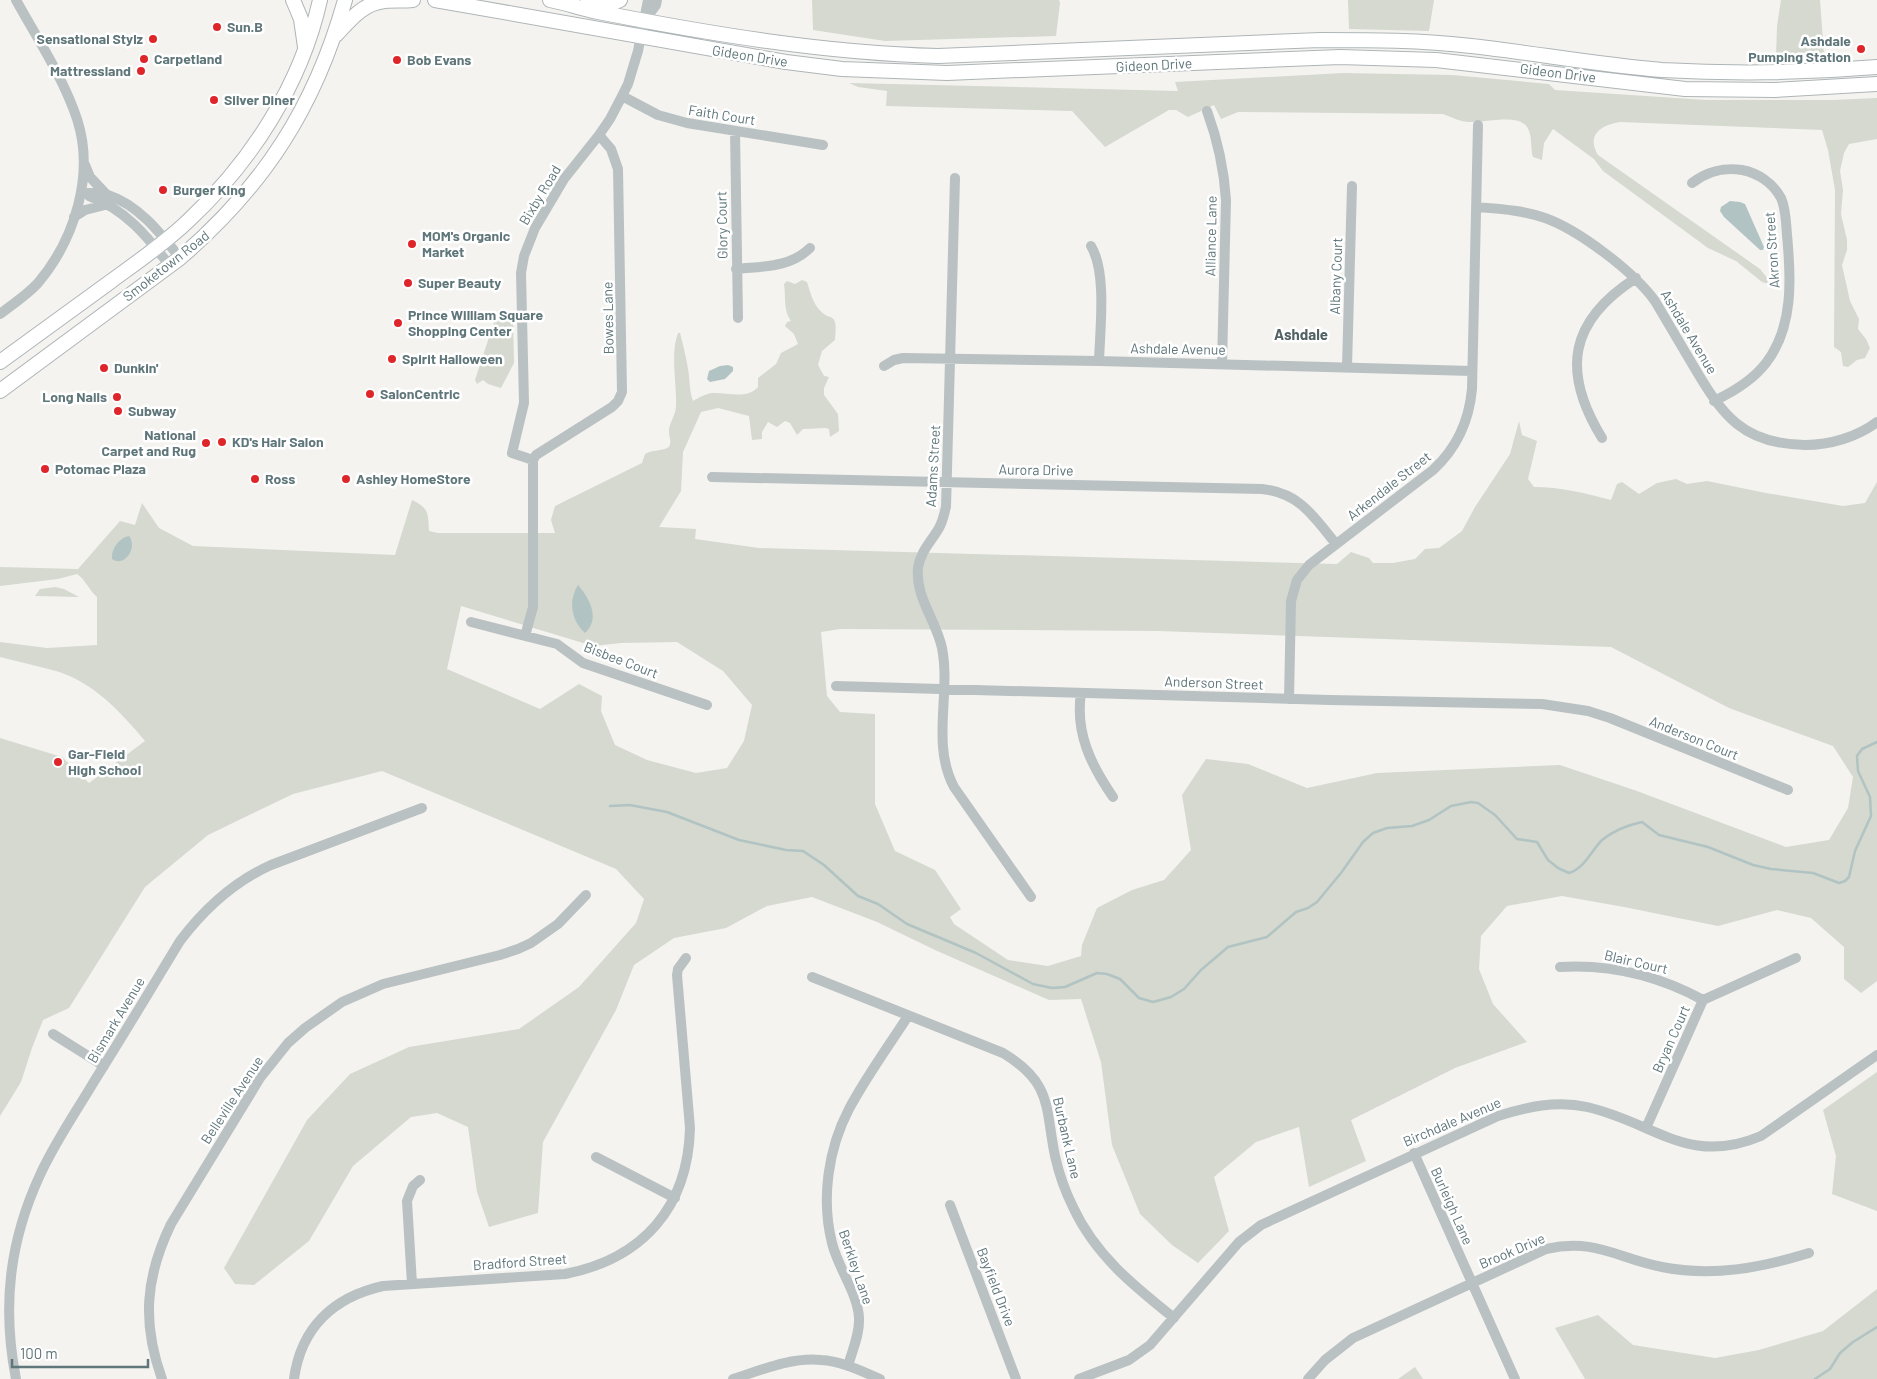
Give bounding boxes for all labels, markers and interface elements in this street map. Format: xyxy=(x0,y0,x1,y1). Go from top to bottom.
place label: Sun.B xyxy=(227,18,263,35)
marker: Sun.B xyxy=(211,21,223,33)
place label: Sensational Stylz xyxy=(37,30,144,47)
place label: Ashdale Pumping Station xyxy=(1748,32,1851,65)
marker: Sensational Stylz xyxy=(147,33,159,45)
street label: Gideon Drive xyxy=(711,41,789,70)
marker: Ashdale Pumping Station xyxy=(1855,43,1867,55)
place label: Carpetland xyxy=(154,50,222,67)
place label: Bob Evans xyxy=(407,51,471,68)
marker: Carpetland xyxy=(138,53,150,65)
marker: Bob Evans xyxy=(391,54,403,66)
street label: Gideon Drive xyxy=(1115,54,1193,75)
street label: Gideon Drive xyxy=(1519,59,1597,86)
place label: Mattressland xyxy=(50,62,131,79)
marker: Mattressland xyxy=(135,65,147,77)
place label: Silver Diner xyxy=(224,91,295,108)
marker: Silver Diner xyxy=(208,94,220,106)
street label: Faith Court xyxy=(687,101,757,128)
street label: Bixby Road xyxy=(515,162,564,228)
place label: Burger King xyxy=(173,181,246,198)
marker: Burger King xyxy=(157,184,169,196)
street label: Glory Court xyxy=(712,191,731,259)
street label: Alliance Lane xyxy=(1201,196,1220,276)
street label: Akron Street xyxy=(1760,211,1783,289)
street label: Smoketown Road xyxy=(119,227,212,305)
place label: MOM's Organic Market xyxy=(422,227,511,260)
street label: Albany Court xyxy=(1326,237,1345,315)
marker: MOM's Organic Market xyxy=(406,238,418,250)
place label: Super Beauty xyxy=(418,274,501,291)
marker: Super Beauty xyxy=(402,277,414,289)
street label: Bowes Lane xyxy=(598,281,617,355)
street label: Ashdale Avenue xyxy=(1658,286,1721,377)
place label: Prince William Square Shopping Center xyxy=(408,306,543,339)
marker: Prince William Square Shopping Center xyxy=(392,317,404,329)
district label: Ashdale xyxy=(1274,325,1328,343)
street label: Ashdale Avenue xyxy=(1130,339,1226,358)
place label: Spirit Halloween xyxy=(402,350,503,367)
marker: Spirit Halloween xyxy=(386,353,398,365)
place label: Dunkin' xyxy=(114,359,159,376)
marker: Dunkin' xyxy=(98,362,110,374)
place label: SalonCentric xyxy=(380,385,461,402)
place label: Long Nails xyxy=(42,388,107,405)
marker: SalonCentric xyxy=(364,388,376,400)
marker: Long Nails xyxy=(111,391,123,403)
place label: Subway xyxy=(128,402,176,419)
marker: Subway xyxy=(112,405,124,417)
street label: Adams Street xyxy=(922,424,943,508)
place label: National Carpet and Rug xyxy=(102,426,196,459)
place label: KD's Hair Salon xyxy=(232,433,324,450)
marker: KD's Hair Salon xyxy=(216,436,228,448)
marker: National Carpet and Rug xyxy=(200,437,212,449)
street label: Arkendale Street xyxy=(1343,448,1434,524)
place label: Potomac Plaza xyxy=(55,460,146,477)
street label: Aurora Drive xyxy=(998,460,1074,479)
marker: Potomac Plaza xyxy=(39,463,51,475)
place label: Ross xyxy=(265,470,295,487)
place label: Ashley HomeStore xyxy=(356,470,471,487)
marker: Ross xyxy=(249,473,261,485)
marker: Ashley HomeStore xyxy=(340,473,352,485)
street label: Bisbee Court xyxy=(582,638,661,682)
street label: Anderson Street xyxy=(1164,672,1264,693)
street label: Anderson Court xyxy=(1647,712,1741,763)
place label: Gar-Field High School xyxy=(68,745,141,778)
marker: Gar-Field High School xyxy=(52,756,64,768)
street label: Blair Court xyxy=(1603,946,1670,977)
street label: Bismark Avenue xyxy=(83,974,148,1066)
street label: Bryan Court xyxy=(1648,1002,1693,1075)
street label: Belleville Avenue xyxy=(197,1053,266,1147)
street label: Birchdale Avenue xyxy=(1400,1093,1503,1150)
street label: Burbank Lane xyxy=(1050,1095,1085,1180)
street label: Burleigh Lane xyxy=(1428,1164,1477,1247)
street label: Berkley Lane xyxy=(836,1227,877,1307)
street label: Brook Drive xyxy=(1476,1229,1547,1272)
street label: Bayfield Drive xyxy=(974,1245,1019,1329)
street label: Bradford Street xyxy=(472,1250,568,1273)
scale bar xyxy=(12,1336,149,1368)
text: 100 m xyxy=(20,1344,58,1362)

